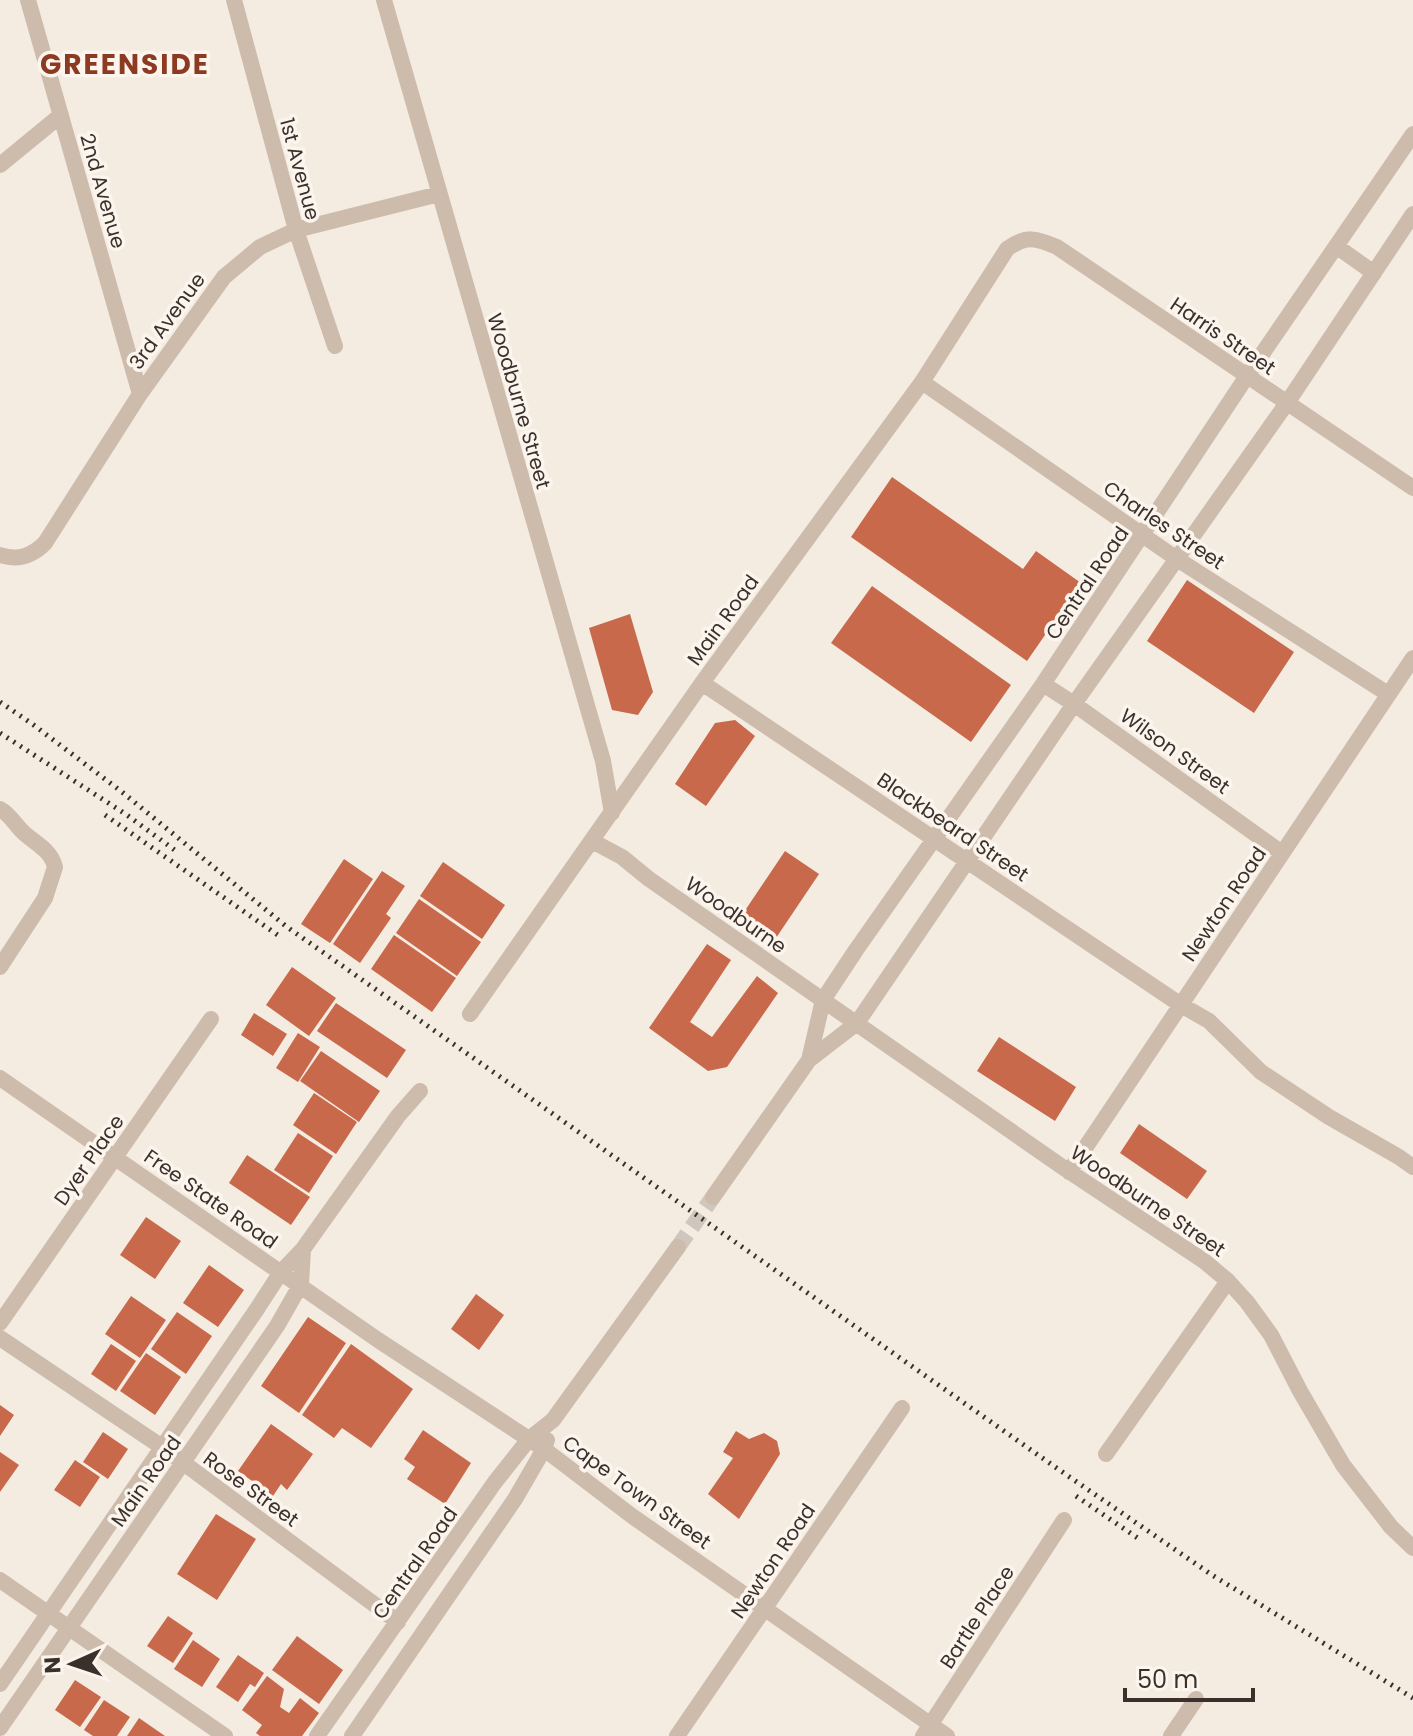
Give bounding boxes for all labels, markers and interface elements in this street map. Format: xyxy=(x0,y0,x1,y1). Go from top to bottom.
district label: GREENSIDE xyxy=(40,45,210,84)
street label: 1st Avenue xyxy=(273,115,327,223)
street label: 2nd Avenue xyxy=(73,130,133,252)
street label: 3rd Avenue xyxy=(122,267,212,375)
street label: Harris Street xyxy=(1165,290,1281,382)
street label: Woodburne Street xyxy=(481,310,557,492)
street label: Charles Street xyxy=(1098,474,1230,576)
street label: Central Road xyxy=(1039,521,1135,645)
street label: Main Road xyxy=(681,569,765,671)
street label: Wilson Street xyxy=(1114,702,1236,800)
street label: Blackbeard Street xyxy=(872,766,1034,888)
street label: Newton Road xyxy=(1175,841,1273,967)
street label: Woodburne xyxy=(680,870,792,960)
street label: Dyer Place xyxy=(47,1109,131,1211)
street label: Woodburne Street xyxy=(1065,1139,1231,1263)
street label: Free State Road xyxy=(139,1142,283,1256)
street label: Cape Town Street xyxy=(557,1429,717,1555)
street label: Main Road xyxy=(104,1430,188,1532)
street label: Rose Street xyxy=(198,1445,304,1533)
street label: Newton Road xyxy=(724,1498,822,1624)
street label: Central Road xyxy=(366,1501,464,1625)
street label: Bartle Place xyxy=(933,1560,1021,1674)
north arrow xyxy=(32,1624,112,1704)
scale bar xyxy=(1125,1652,1253,1702)
text: N xyxy=(37,1656,68,1674)
text: 50 m xyxy=(1137,1663,1198,1696)

